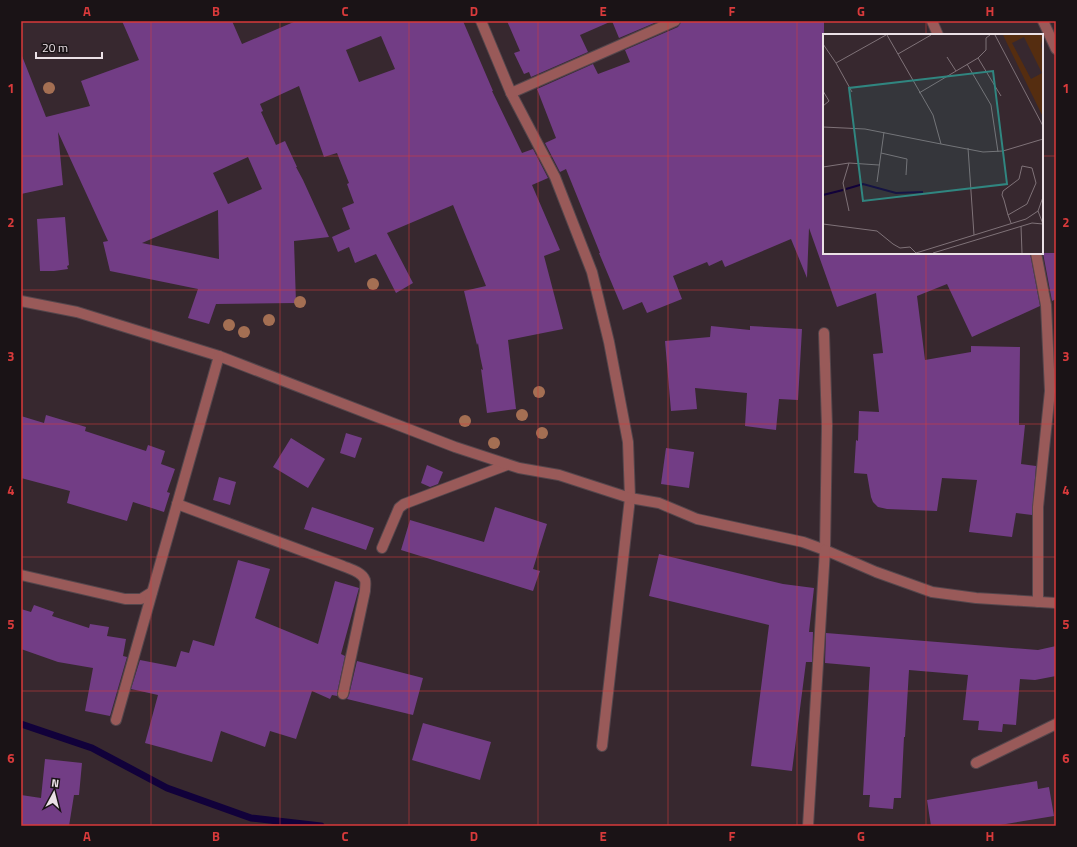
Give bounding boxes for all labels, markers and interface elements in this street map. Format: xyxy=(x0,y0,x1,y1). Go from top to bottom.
text: A xyxy=(83,1,91,21)
text: B xyxy=(212,1,220,21)
text: C xyxy=(341,1,349,21)
text: D xyxy=(470,1,478,21)
text: E xyxy=(599,1,607,21)
text: F xyxy=(729,1,736,21)
text: G xyxy=(857,1,865,21)
text: H xyxy=(986,1,994,21)
scale bar xyxy=(36,34,102,60)
inset map xyxy=(823,34,1043,254)
text: 20 m xyxy=(42,38,68,57)
text: 1 xyxy=(7,78,15,98)
text: 1 xyxy=(1062,78,1070,98)
text: 2 xyxy=(7,212,15,232)
text: 2 xyxy=(1062,212,1070,232)
text: 3 xyxy=(7,346,15,366)
text: 3 xyxy=(1062,346,1070,366)
text: 4 xyxy=(7,480,15,500)
text: 4 xyxy=(1062,480,1070,500)
text: 5 xyxy=(7,614,15,634)
text: 5 xyxy=(1062,614,1070,634)
text: 6 xyxy=(7,748,15,768)
text: 6 xyxy=(1062,748,1070,768)
north arrow xyxy=(34,773,74,813)
text: N xyxy=(50,775,60,791)
text: A xyxy=(83,826,91,846)
text: B xyxy=(212,826,220,846)
text: C xyxy=(341,826,349,846)
text: D xyxy=(470,826,478,846)
text: E xyxy=(599,826,607,846)
text: F xyxy=(729,826,736,846)
text: G xyxy=(857,826,865,846)
text: H xyxy=(986,826,994,846)

